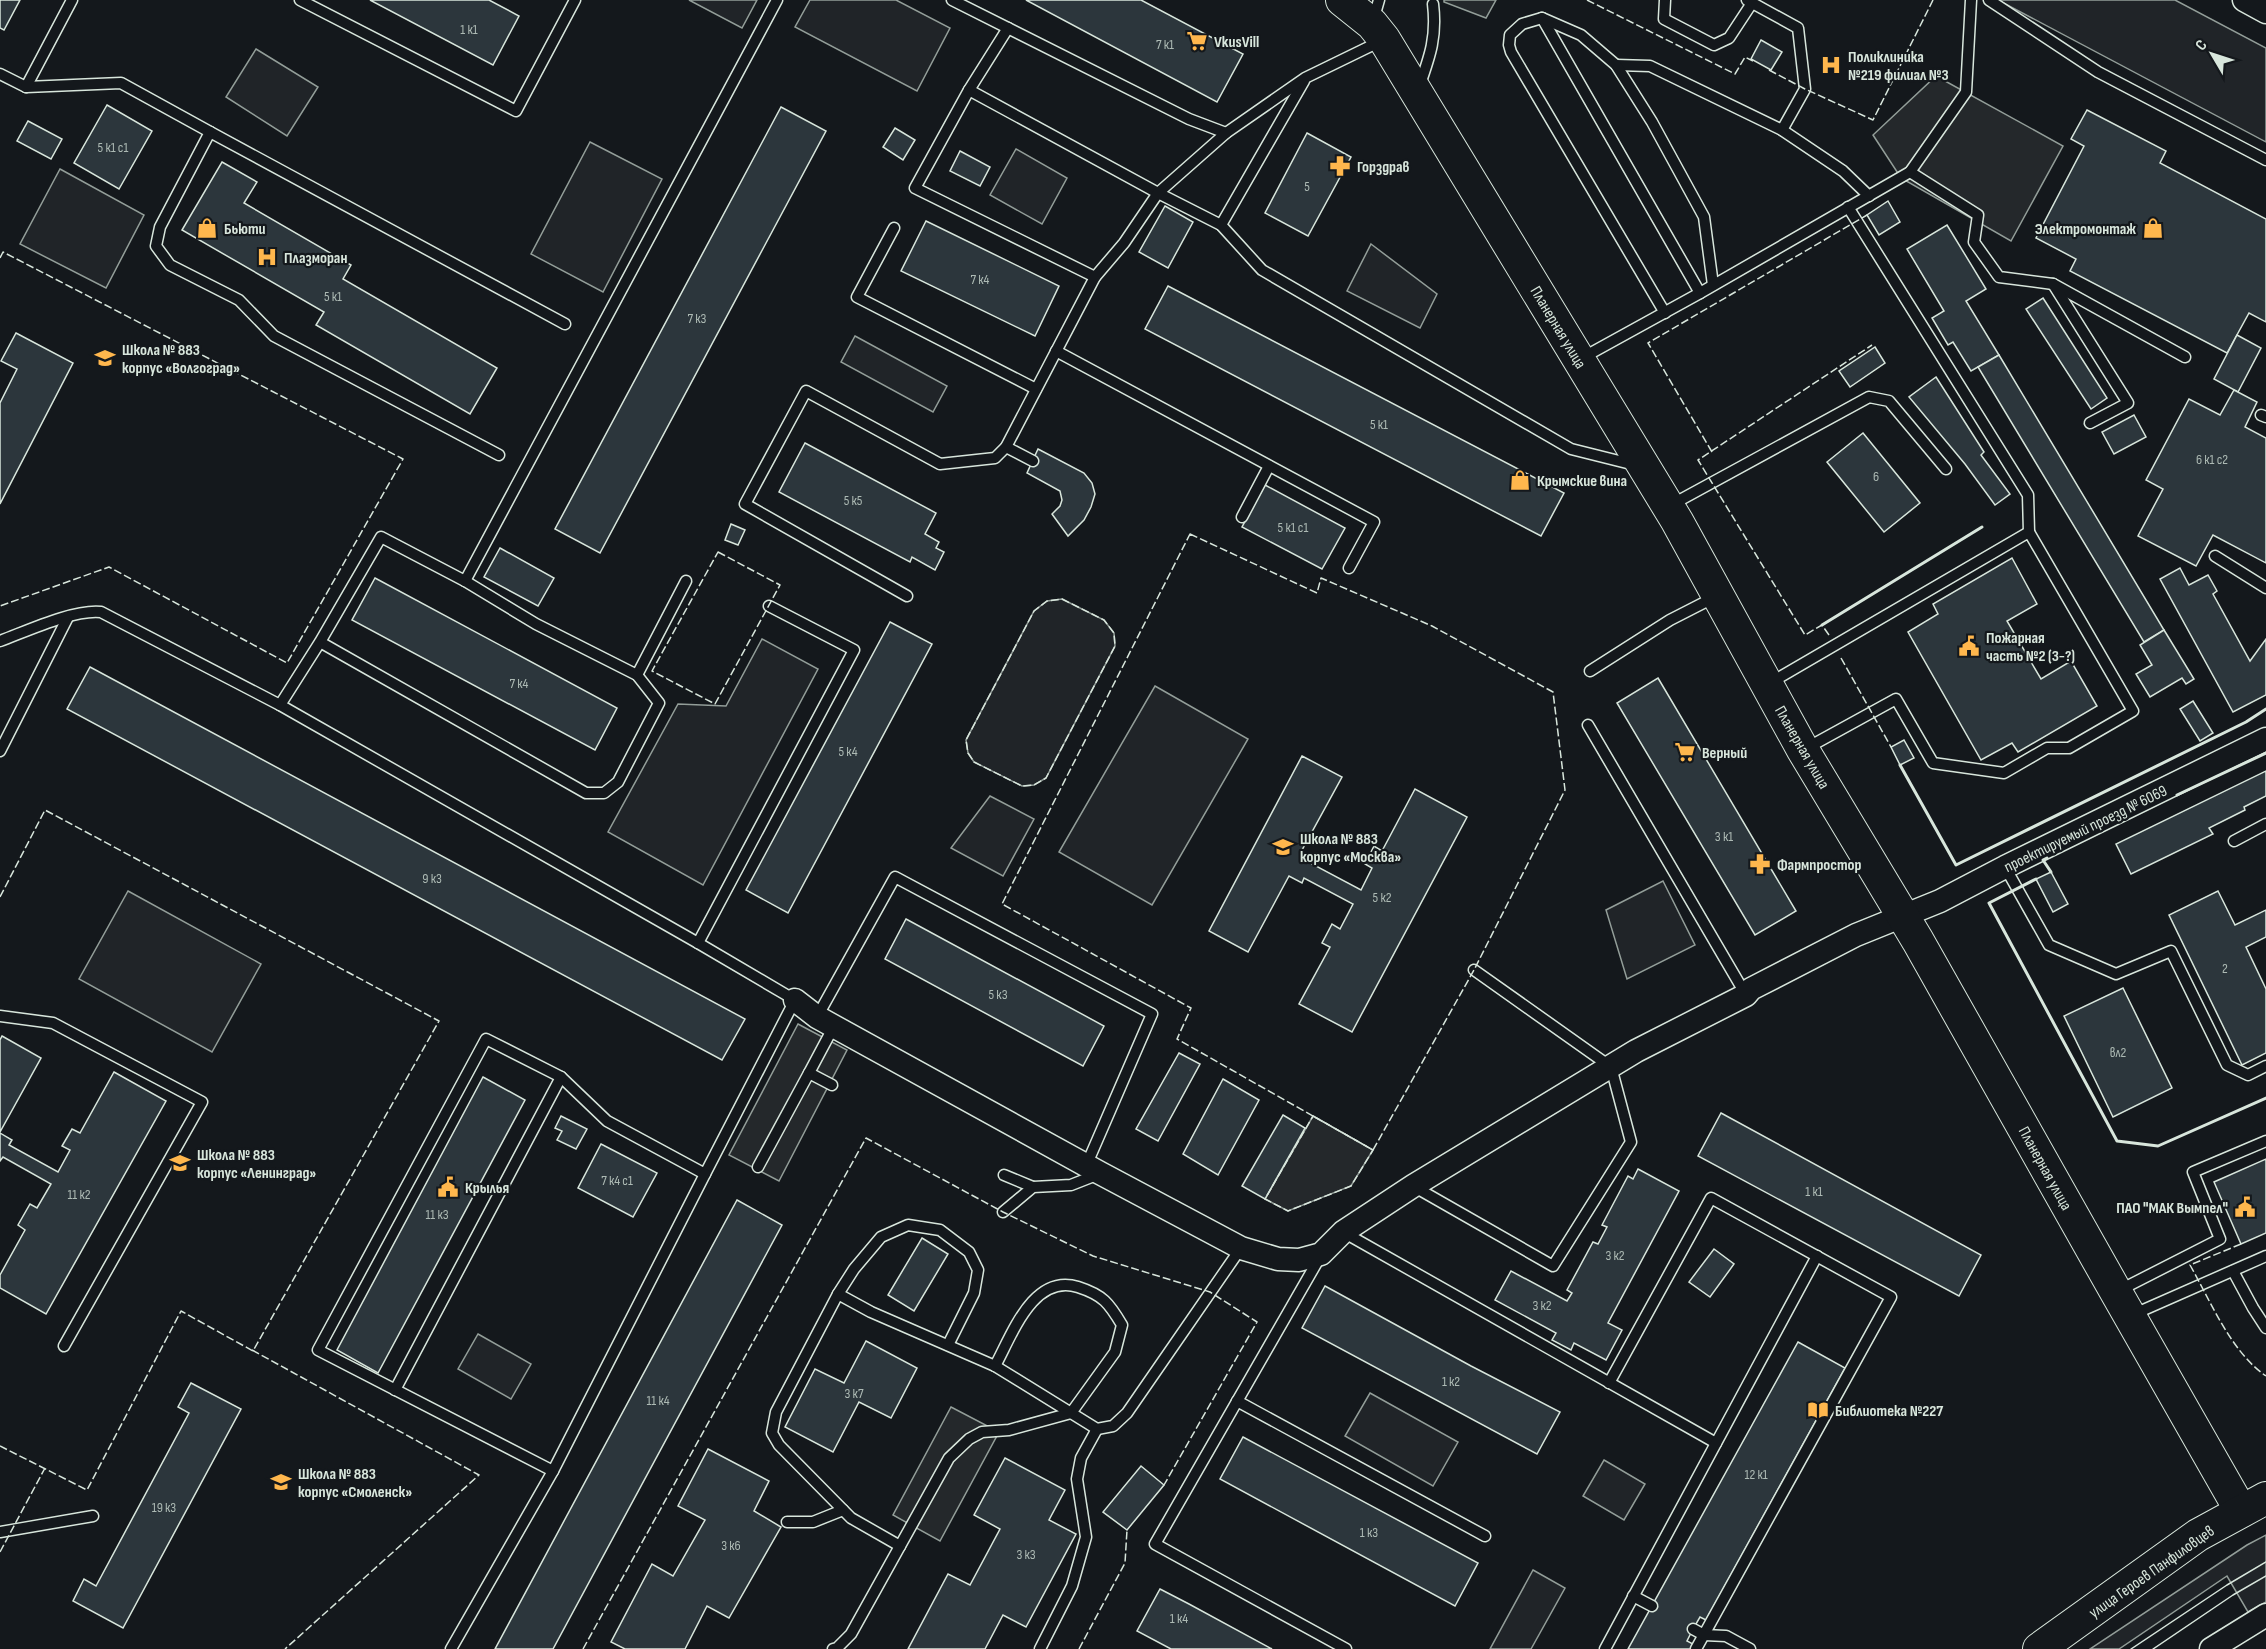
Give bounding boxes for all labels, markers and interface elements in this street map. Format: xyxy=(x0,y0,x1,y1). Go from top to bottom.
house number: 1 к1 xyxy=(460,21,478,38)
north arrow xyxy=(2182,24,2242,84)
supermarket icon: VkusVill xyxy=(1185,29,1209,53)
place label: VkusVill xyxy=(1214,33,1259,52)
house number: 7 к1 xyxy=(1156,36,1174,53)
text: С xyxy=(2192,36,2211,55)
place label: Поликлиника №219 филиал №3 xyxy=(1848,48,1949,85)
hospital icon: Поликлиника №219 филиал №3 xyxy=(1819,53,1843,77)
house number: 5 к1 с1 xyxy=(98,139,128,156)
pharmacy icon: Горздрав xyxy=(1328,154,1352,178)
place label: Горздрав xyxy=(1357,158,1410,177)
house number: 5 xyxy=(1304,178,1310,195)
shop icon: Бьюти xyxy=(195,216,219,240)
shop icon: Электромонтаж xyxy=(2141,216,2165,240)
place label: Бьюти xyxy=(224,220,266,239)
place label: Электромонтаж xyxy=(2035,220,2136,239)
hospital icon: Плазморан xyxy=(255,245,279,269)
place label: Плазморан xyxy=(284,249,347,268)
house number: 7 к4 xyxy=(971,271,990,288)
street label: Планерная улица xyxy=(1526,283,1590,372)
house number: 5 к1 xyxy=(324,288,342,305)
house number: 7 к3 xyxy=(688,310,707,327)
place label: Школа № 883 корпус «Волгоград» xyxy=(122,341,240,378)
school or university icon: Школа № 883 корпус «Волгоград» xyxy=(93,346,117,370)
house number: 5 к1 xyxy=(1370,416,1388,433)
house number: 6 к1 с2 xyxy=(2196,451,2228,468)
shop icon: Крымские вина xyxy=(1508,468,1532,492)
house number: 6 xyxy=(1873,468,1879,485)
place label: Крымские вина xyxy=(1537,472,1627,491)
house number: 5 к5 xyxy=(844,492,863,509)
house number: 5 к1 с1 xyxy=(1278,519,1308,536)
place label: Пожарная часть №2 (3-?) xyxy=(1986,629,2075,666)
public building icon: Пожарная часть №2 (3-?) xyxy=(1957,634,1981,658)
house number: 7 к4 xyxy=(510,675,529,692)
street label: Планерная улица xyxy=(1770,703,1833,793)
supermarket icon: Верный xyxy=(1673,740,1697,764)
house number: 5 к4 xyxy=(839,743,858,760)
place label: Верный xyxy=(1702,744,1747,763)
street label: проектируемый проезд № 6069 xyxy=(2001,782,2170,877)
house number: 3 к1 xyxy=(1715,828,1733,845)
place label: Школа № 883 корпус «Москва» xyxy=(1300,830,1401,867)
school or university icon: Школа № 883 корпус «Москва» xyxy=(1271,835,1295,859)
pharmacy icon: Фармпростор xyxy=(1748,852,1772,876)
place label: Фармпростор xyxy=(1777,856,1862,875)
house number: 9 к3 xyxy=(422,870,442,887)
house number: 5 к2 xyxy=(1373,889,1392,906)
house number: 2 xyxy=(2222,960,2228,977)
house number: 5 к3 xyxy=(989,986,1008,1003)
house number: вл2 xyxy=(2110,1044,2126,1061)
street label: Планерная улица xyxy=(2014,1124,2075,1214)
place label: Школа № 883 корпус «Ленинград» xyxy=(197,1146,316,1183)
school or university icon: Школа № 883 корпус «Ленинград» xyxy=(168,1151,192,1175)
house number: 7 к4 с1 xyxy=(601,1172,633,1189)
public building icon: Крылья xyxy=(436,1175,460,1199)
place label: Крылья xyxy=(465,1179,509,1198)
house number: 1 к1 xyxy=(1805,1183,1823,1200)
house number: 11 к2 xyxy=(67,1186,91,1203)
public building icon: ПАО "МАК Вымпел" xyxy=(2233,1195,2257,1219)
place label: ПАО "МАК Вымпел" xyxy=(2116,1199,2228,1218)
house number: 11 к3 xyxy=(425,1206,449,1223)
house number: 3 к2 xyxy=(1605,1247,1625,1264)
house number: 3 к2 xyxy=(1532,1297,1552,1314)
house number: 1 к2 xyxy=(1442,1373,1460,1390)
house number: 3 к7 xyxy=(845,1385,864,1402)
house number: 11 к4 xyxy=(646,1392,670,1409)
library icon: Библиотека №227 xyxy=(1806,1398,1830,1422)
place label: Библиотека №227 xyxy=(1835,1402,1943,1421)
place label: Школа № 883 корпус «Смоленск» xyxy=(298,1465,412,1502)
house number: 12 к1 xyxy=(1744,1466,1768,1483)
school or university icon: Школа № 883 корпус «Смоленск» xyxy=(269,1470,293,1494)
house number: 19 к3 xyxy=(152,1499,176,1516)
street label: улица Героев Панфиловцев xyxy=(2085,1522,2218,1623)
house number: 1 к3 xyxy=(1360,1524,1378,1541)
house number: 3 к6 xyxy=(721,1537,741,1554)
house number: 3 к3 xyxy=(1016,1546,1036,1563)
house number: 1 к4 xyxy=(1170,1610,1188,1627)

